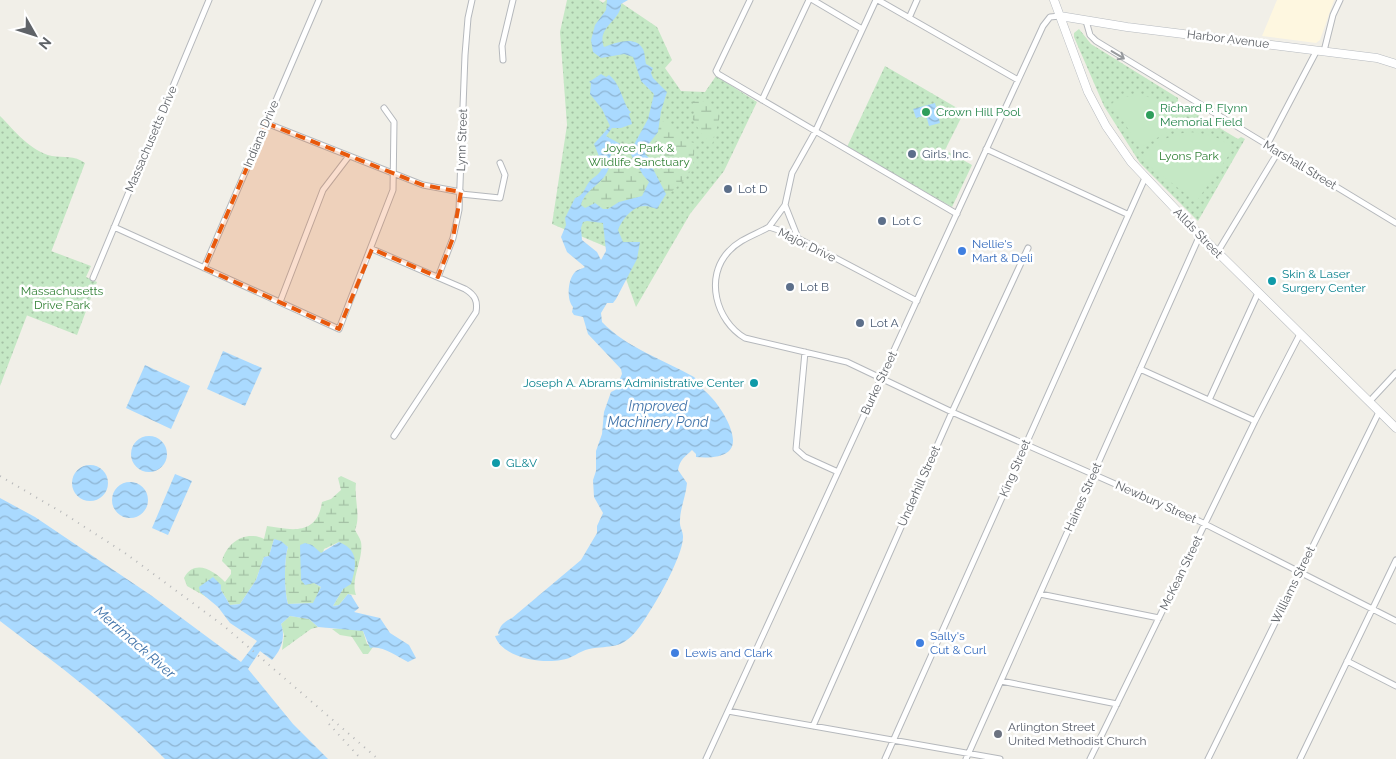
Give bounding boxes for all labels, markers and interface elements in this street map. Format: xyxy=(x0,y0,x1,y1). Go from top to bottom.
north arrow xyxy=(10,10,60,60)
street label: Harbor Avenue xyxy=(1186,27,1270,51)
text: N xyxy=(36,34,55,52)
one-way arrow xyxy=(1111,50,1125,60)
street label: Massachusetts Drive xyxy=(122,84,180,194)
street label: Indiana Drive xyxy=(241,98,281,170)
place label: Richard P. Flynn Memorial Field xyxy=(1160,101,1247,129)
place label: Crown Hill Pool xyxy=(936,105,1021,119)
marker: Crown Hill Pool xyxy=(920,106,932,118)
street label: Lynn Street xyxy=(454,108,470,172)
marker: Richard P. Flynn Memorial Field xyxy=(1144,109,1156,121)
street label: Marshall Street xyxy=(1261,138,1339,192)
park label: Joyce Park & Wildlife Sanctuary xyxy=(588,141,690,169)
place label: Girls, Inc. xyxy=(922,147,971,161)
marker: Girls, Inc. xyxy=(906,148,918,160)
park label: Lyons Park xyxy=(1159,149,1220,163)
place label: Lot D xyxy=(738,182,768,196)
marker: Lot D xyxy=(722,183,734,195)
street label: Allds Street xyxy=(1171,205,1225,261)
place label: Lot C xyxy=(892,214,921,228)
marker: Lot C xyxy=(876,215,888,227)
street label: Major Drive xyxy=(776,225,838,265)
place label: Nellie's Mart & Deli xyxy=(972,237,1033,265)
marker: Nellie's Mart & Deli xyxy=(956,245,968,257)
place label: Skin & Laser Surgery Center xyxy=(1282,267,1367,295)
marker: Skin & Laser Surgery Center xyxy=(1266,275,1278,287)
place label: Lot B xyxy=(800,280,829,294)
marker: Lot B xyxy=(784,281,796,293)
park label: Massachusetts Drive Park xyxy=(21,284,103,312)
place label: Lot A xyxy=(870,316,899,330)
marker: Lot A xyxy=(854,317,866,329)
street label: Burke Street xyxy=(858,349,900,417)
place label: Joseph A. Abrams Administrative Center xyxy=(523,376,745,390)
marker: Joseph A. Abrams Administrative Center xyxy=(748,377,760,389)
water label: Improved Machinery Pond xyxy=(608,398,709,430)
street label: King Street xyxy=(997,437,1033,499)
street label: Underhill Street xyxy=(895,443,943,529)
place label: GL&V xyxy=(506,456,537,470)
marker: GL&V xyxy=(490,457,502,469)
street label: Haines Street xyxy=(1062,460,1104,534)
street label: Newbury Street xyxy=(1113,478,1199,526)
street label: McKean Street xyxy=(1157,533,1205,613)
street label: Williams Street xyxy=(1268,544,1318,626)
water label: Merrimack River xyxy=(91,603,179,682)
place label: Sally's Cut & Curl xyxy=(930,629,987,657)
marker: Sally's Cut & Curl xyxy=(914,637,926,649)
place label: Lewis and Clark xyxy=(685,646,773,660)
marker: Lewis and Clark xyxy=(669,647,681,659)
place label: Arlington Street United Methodist Church xyxy=(1008,720,1147,748)
marker: Arlington Street United Methodist Church xyxy=(992,728,1004,740)

